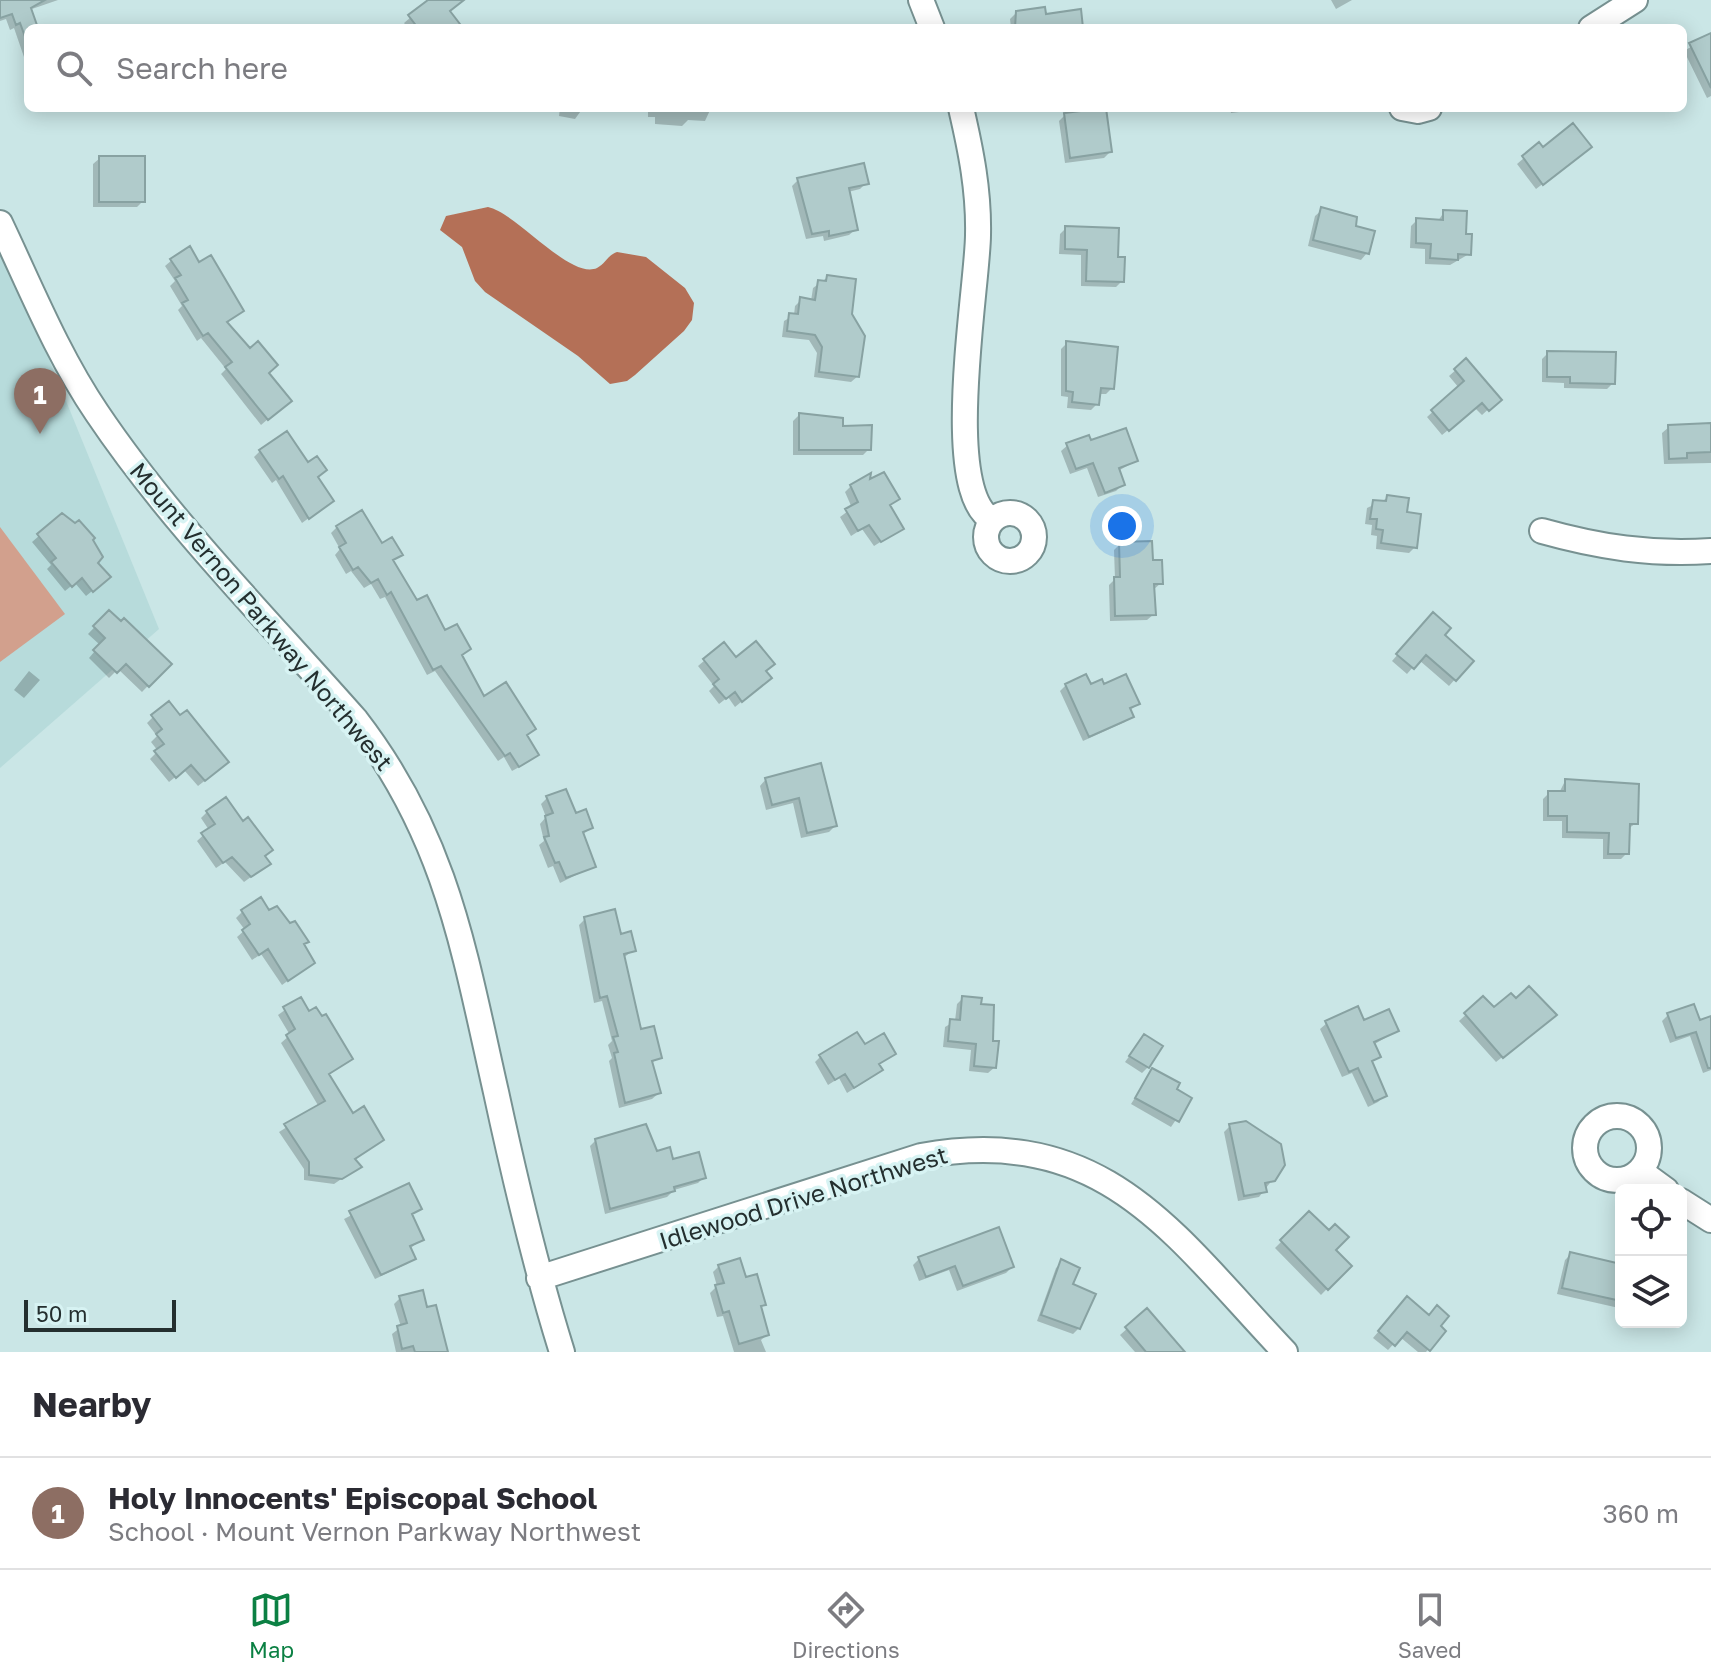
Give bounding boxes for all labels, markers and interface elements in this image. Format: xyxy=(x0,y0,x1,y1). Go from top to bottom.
search box xyxy=(24,24,1687,112)
icon: search xyxy=(52,46,96,90)
text: Search here xyxy=(116,50,288,86)
pin: 1 xyxy=(14,368,66,434)
street label: Mount Vernon Parkway Northwest xyxy=(125,456,399,776)
your location xyxy=(1102,506,1142,546)
street label: Idlewood Drive Northwest xyxy=(655,1139,951,1255)
map controls xyxy=(1615,1184,1687,1328)
button: locate xyxy=(1615,1184,1687,1256)
button: layers xyxy=(1615,1256,1687,1328)
scale bar xyxy=(24,1296,176,1332)
text: 50 m xyxy=(36,1300,87,1327)
text: Nearby xyxy=(32,1384,152,1424)
text: Holy Innocents' Episcopal School xyxy=(108,1480,597,1516)
text: 1 xyxy=(51,1498,65,1529)
text: 360 m xyxy=(1602,1498,1679,1529)
text: School · Mount Vernon Parkway Northwest xyxy=(108,1516,641,1547)
tab: Map xyxy=(249,1588,294,1663)
tab: Directions xyxy=(792,1588,900,1663)
tab: Saved xyxy=(1398,1588,1462,1663)

